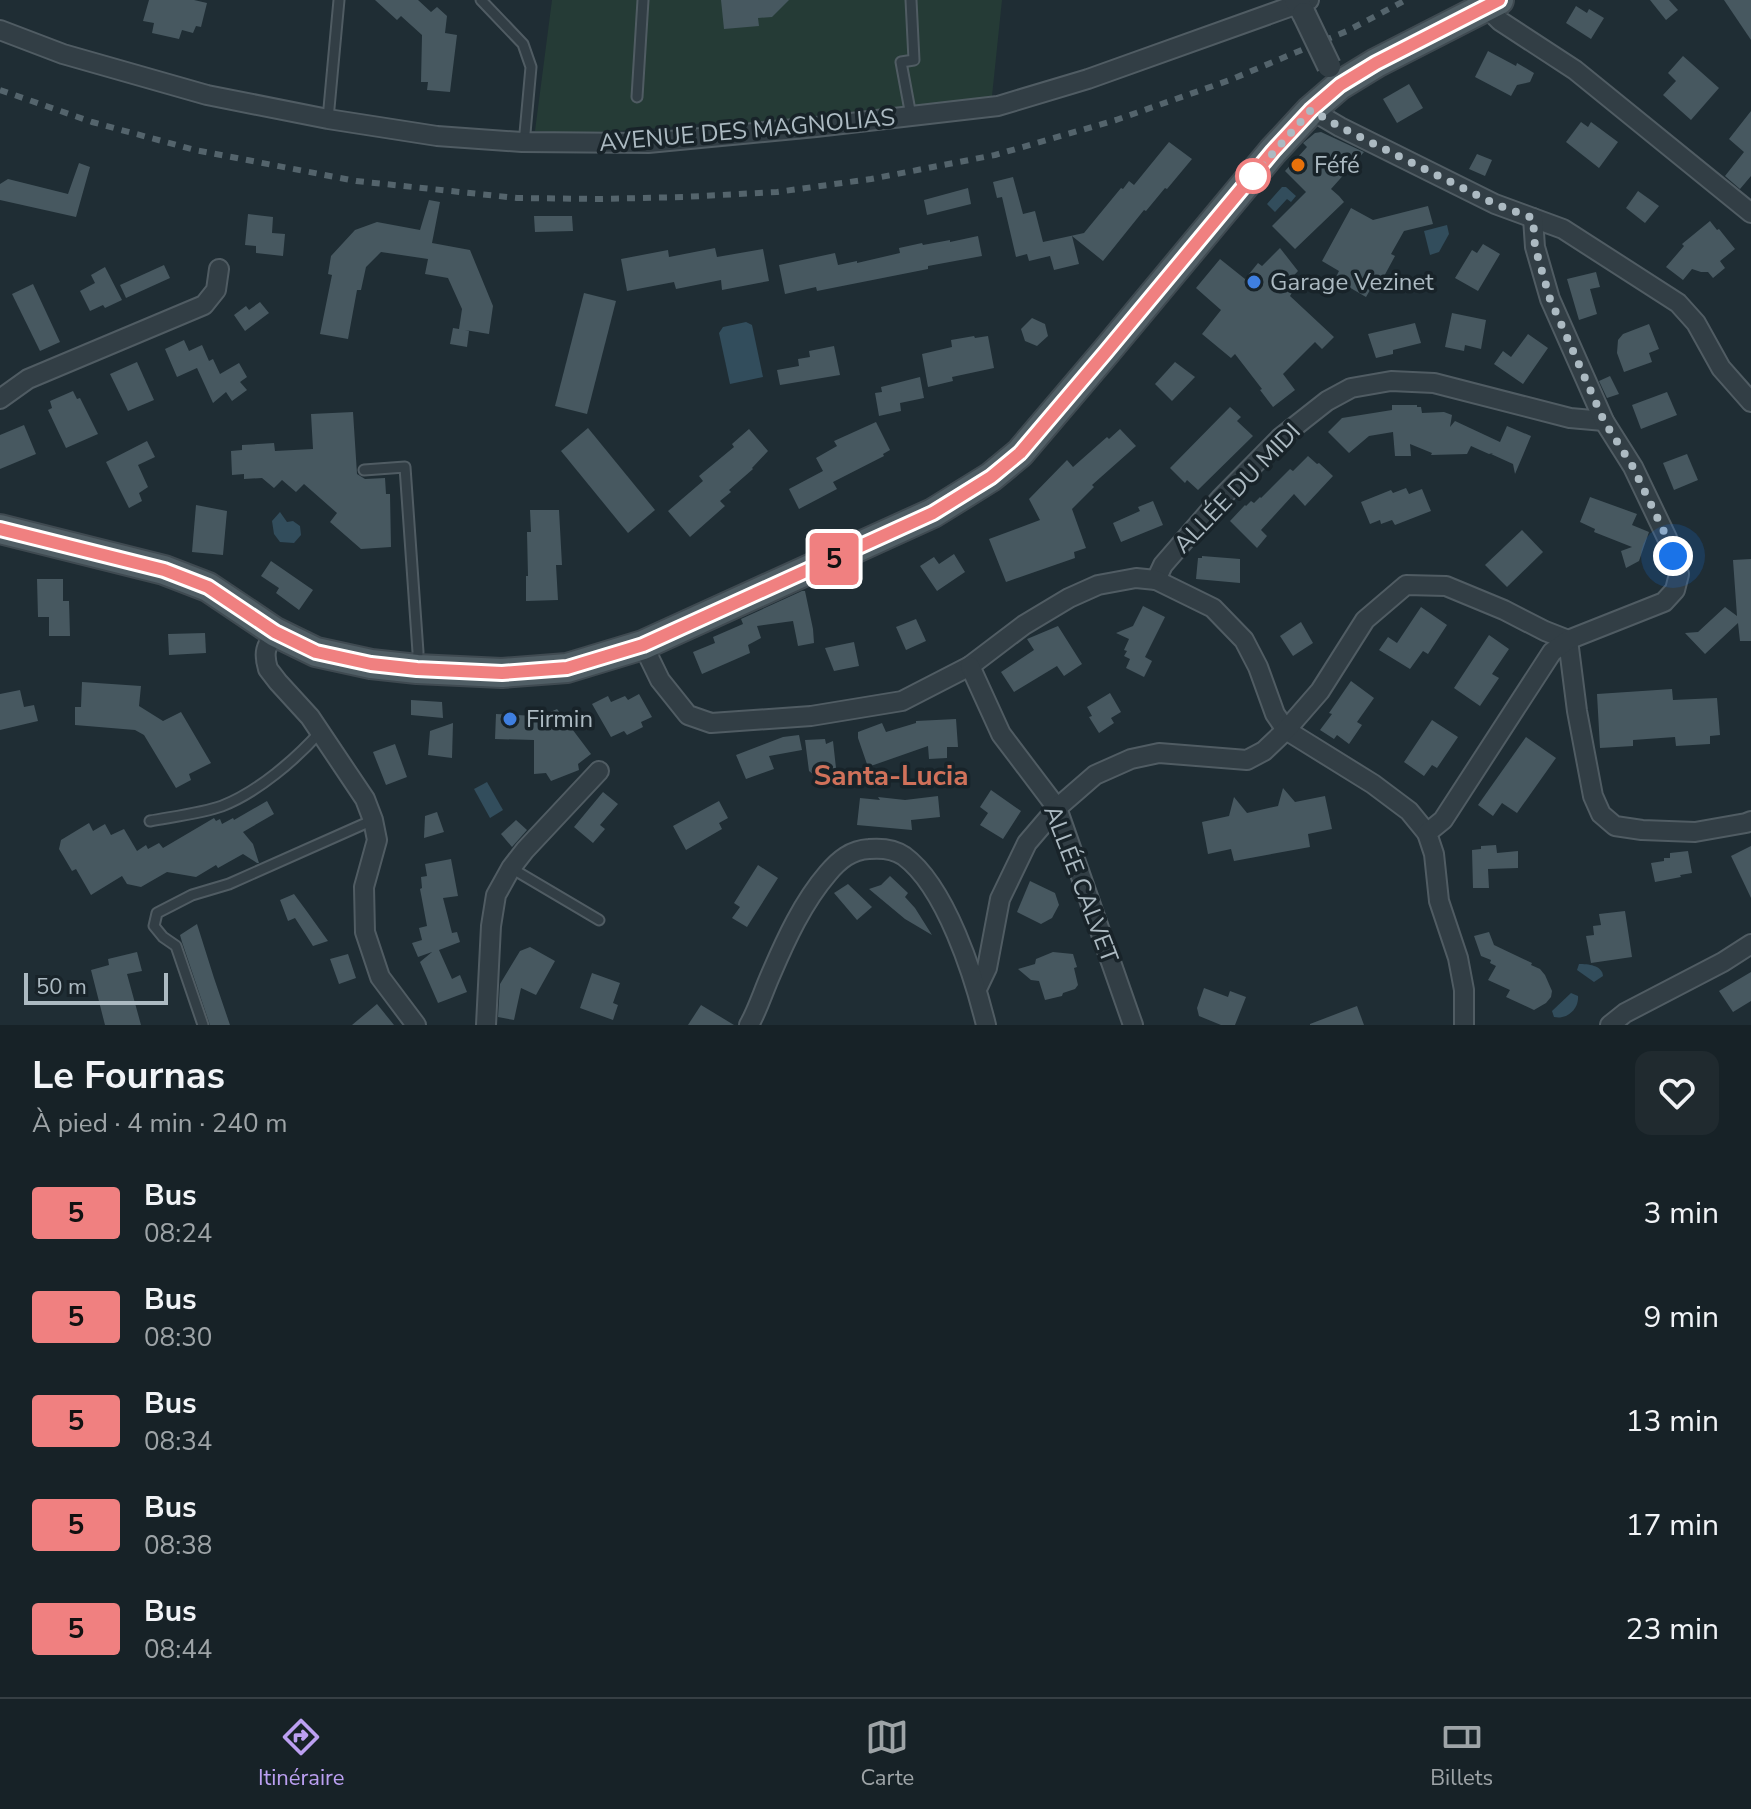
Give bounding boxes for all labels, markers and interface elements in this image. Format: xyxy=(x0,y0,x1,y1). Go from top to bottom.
street label: AVENUE DES MAGNOLIAS xyxy=(598,101,896,159)
place label: Féfé xyxy=(1314,149,1360,181)
marker: Féfé xyxy=(1289,156,1307,174)
unlabelled marker xyxy=(1236,159,1270,193)
place label: Garage Vezinet xyxy=(1270,266,1434,298)
marker: Garage Vezinet xyxy=(1245,273,1263,291)
street label: ALLÉE DU MIDI xyxy=(1167,416,1307,560)
line badge: 5 xyxy=(808,533,860,585)
your location xyxy=(1653,536,1693,576)
text: 5 xyxy=(826,540,842,578)
place label: Firmin xyxy=(526,703,593,735)
marker: Firmin xyxy=(501,710,519,728)
district label: Santa-Lucia xyxy=(814,757,968,795)
street label: ALLÉE CALVET xyxy=(1036,801,1126,968)
scale bar xyxy=(24,969,168,1005)
text: 50 m xyxy=(36,972,87,1002)
text: Le Fournas xyxy=(32,1050,225,1101)
button: heart xyxy=(1635,1051,1719,1135)
text: À pied · 4 min · 240 m xyxy=(32,1106,287,1141)
text: Bus xyxy=(144,1175,197,1216)
text: 3 min xyxy=(1644,1193,1719,1234)
text: 5 xyxy=(68,1194,84,1232)
text: 08:24 xyxy=(144,1216,212,1251)
text: Bus xyxy=(144,1279,197,1320)
text: 9 min xyxy=(1644,1297,1719,1338)
text: 5 xyxy=(68,1298,84,1336)
text: 08:30 xyxy=(144,1320,212,1355)
text: Bus xyxy=(144,1383,197,1424)
text: 13 min xyxy=(1626,1401,1719,1442)
text: 5 xyxy=(68,1402,84,1440)
text: 08:34 xyxy=(144,1424,212,1459)
text: Bus xyxy=(144,1487,197,1528)
text: 17 min xyxy=(1626,1505,1719,1546)
text: 5 xyxy=(68,1506,84,1544)
text: 08:38 xyxy=(144,1528,212,1563)
text: Bus xyxy=(144,1591,197,1632)
text: 23 min xyxy=(1626,1609,1719,1650)
text: 5 xyxy=(68,1610,84,1648)
text: 08:44 xyxy=(144,1632,212,1667)
tab: Itinéraire xyxy=(258,1715,345,1793)
tab: Carte xyxy=(860,1715,914,1793)
tab: Billets xyxy=(1430,1715,1493,1793)

